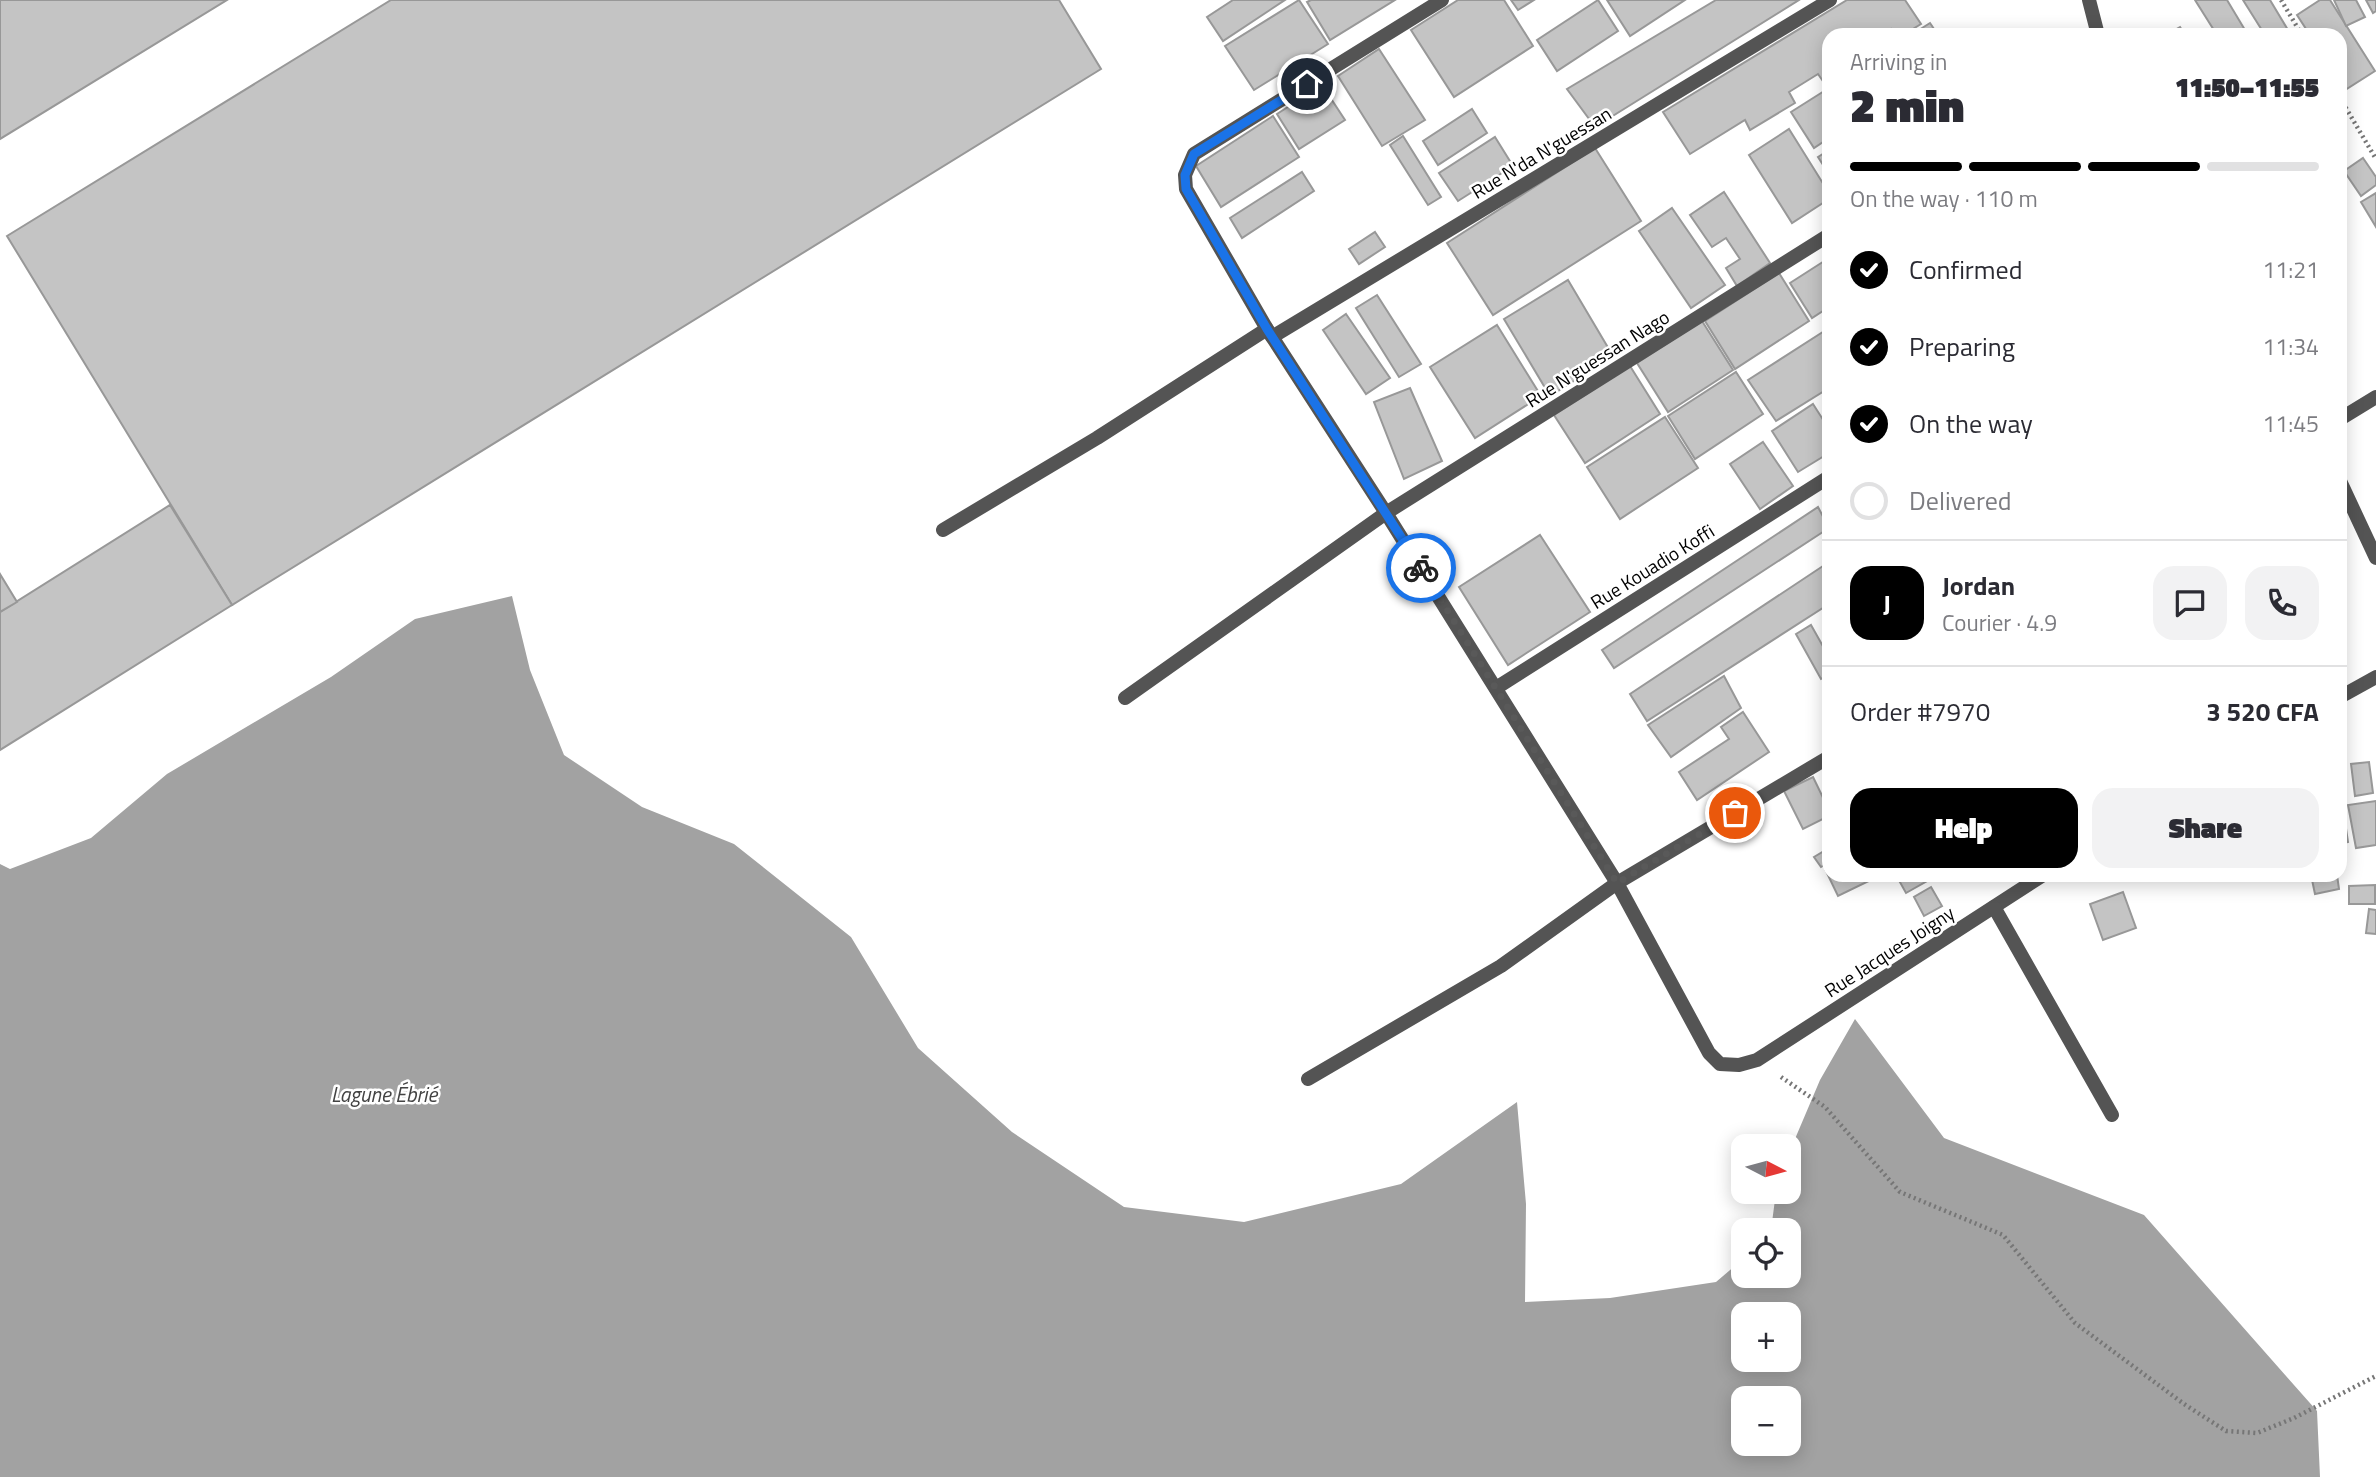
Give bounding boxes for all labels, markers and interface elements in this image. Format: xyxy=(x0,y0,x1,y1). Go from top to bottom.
text: Arriving in xyxy=(1850,44,1947,79)
pin xyxy=(1277,54,1337,114)
icon: home xyxy=(1288,65,1326,103)
text: 11:50–11:55 xyxy=(2175,68,2319,107)
text: 2 min xyxy=(1850,70,1964,140)
street label: Rue N'da N'guessan xyxy=(1465,99,1617,205)
text: On the way · 110 m xyxy=(1850,181,2038,216)
text: Confirmed xyxy=(1909,250,2023,289)
icon: check xyxy=(1850,251,1888,289)
text: 11:21 xyxy=(2262,252,2319,287)
street label: Rue N'guessan Nago xyxy=(1519,302,1675,414)
text: Preparing xyxy=(1909,327,2015,366)
icon: check xyxy=(1850,328,1888,366)
text: 11:34 xyxy=(2262,329,2319,364)
text: On the way xyxy=(1909,404,2033,443)
icon: check xyxy=(1850,405,1888,443)
text: 11:45 xyxy=(2262,406,2319,441)
text: Delivered xyxy=(1909,481,2012,520)
street label: Rue Kouadio Koffi xyxy=(1584,516,1720,616)
courier xyxy=(1386,533,1456,603)
icon: bike xyxy=(1402,549,1440,587)
text: Jordan xyxy=(1942,566,2015,605)
button: chat xyxy=(2153,566,2227,640)
button: phone xyxy=(2245,566,2319,640)
text: J xyxy=(1883,584,1891,623)
text: Courier · 4.9 xyxy=(1942,605,2057,640)
text: Order #7970 xyxy=(1850,692,1990,731)
text: 3 520 CFA xyxy=(2206,692,2319,731)
pin xyxy=(1705,783,1765,843)
button: Help xyxy=(1850,788,2078,868)
button: Share xyxy=(2092,788,2319,868)
icon: bag xyxy=(1716,794,1754,832)
street label: Rue Jacques Joigny xyxy=(1818,898,1960,1004)
water label: Lagune Ébrié xyxy=(331,1078,439,1110)
north arrow xyxy=(1731,1134,1801,1204)
map controls xyxy=(1731,1134,1801,1456)
button: locate xyxy=(1731,1218,1801,1288)
button: + xyxy=(1731,1302,1801,1372)
button: − xyxy=(1731,1386,1801,1456)

